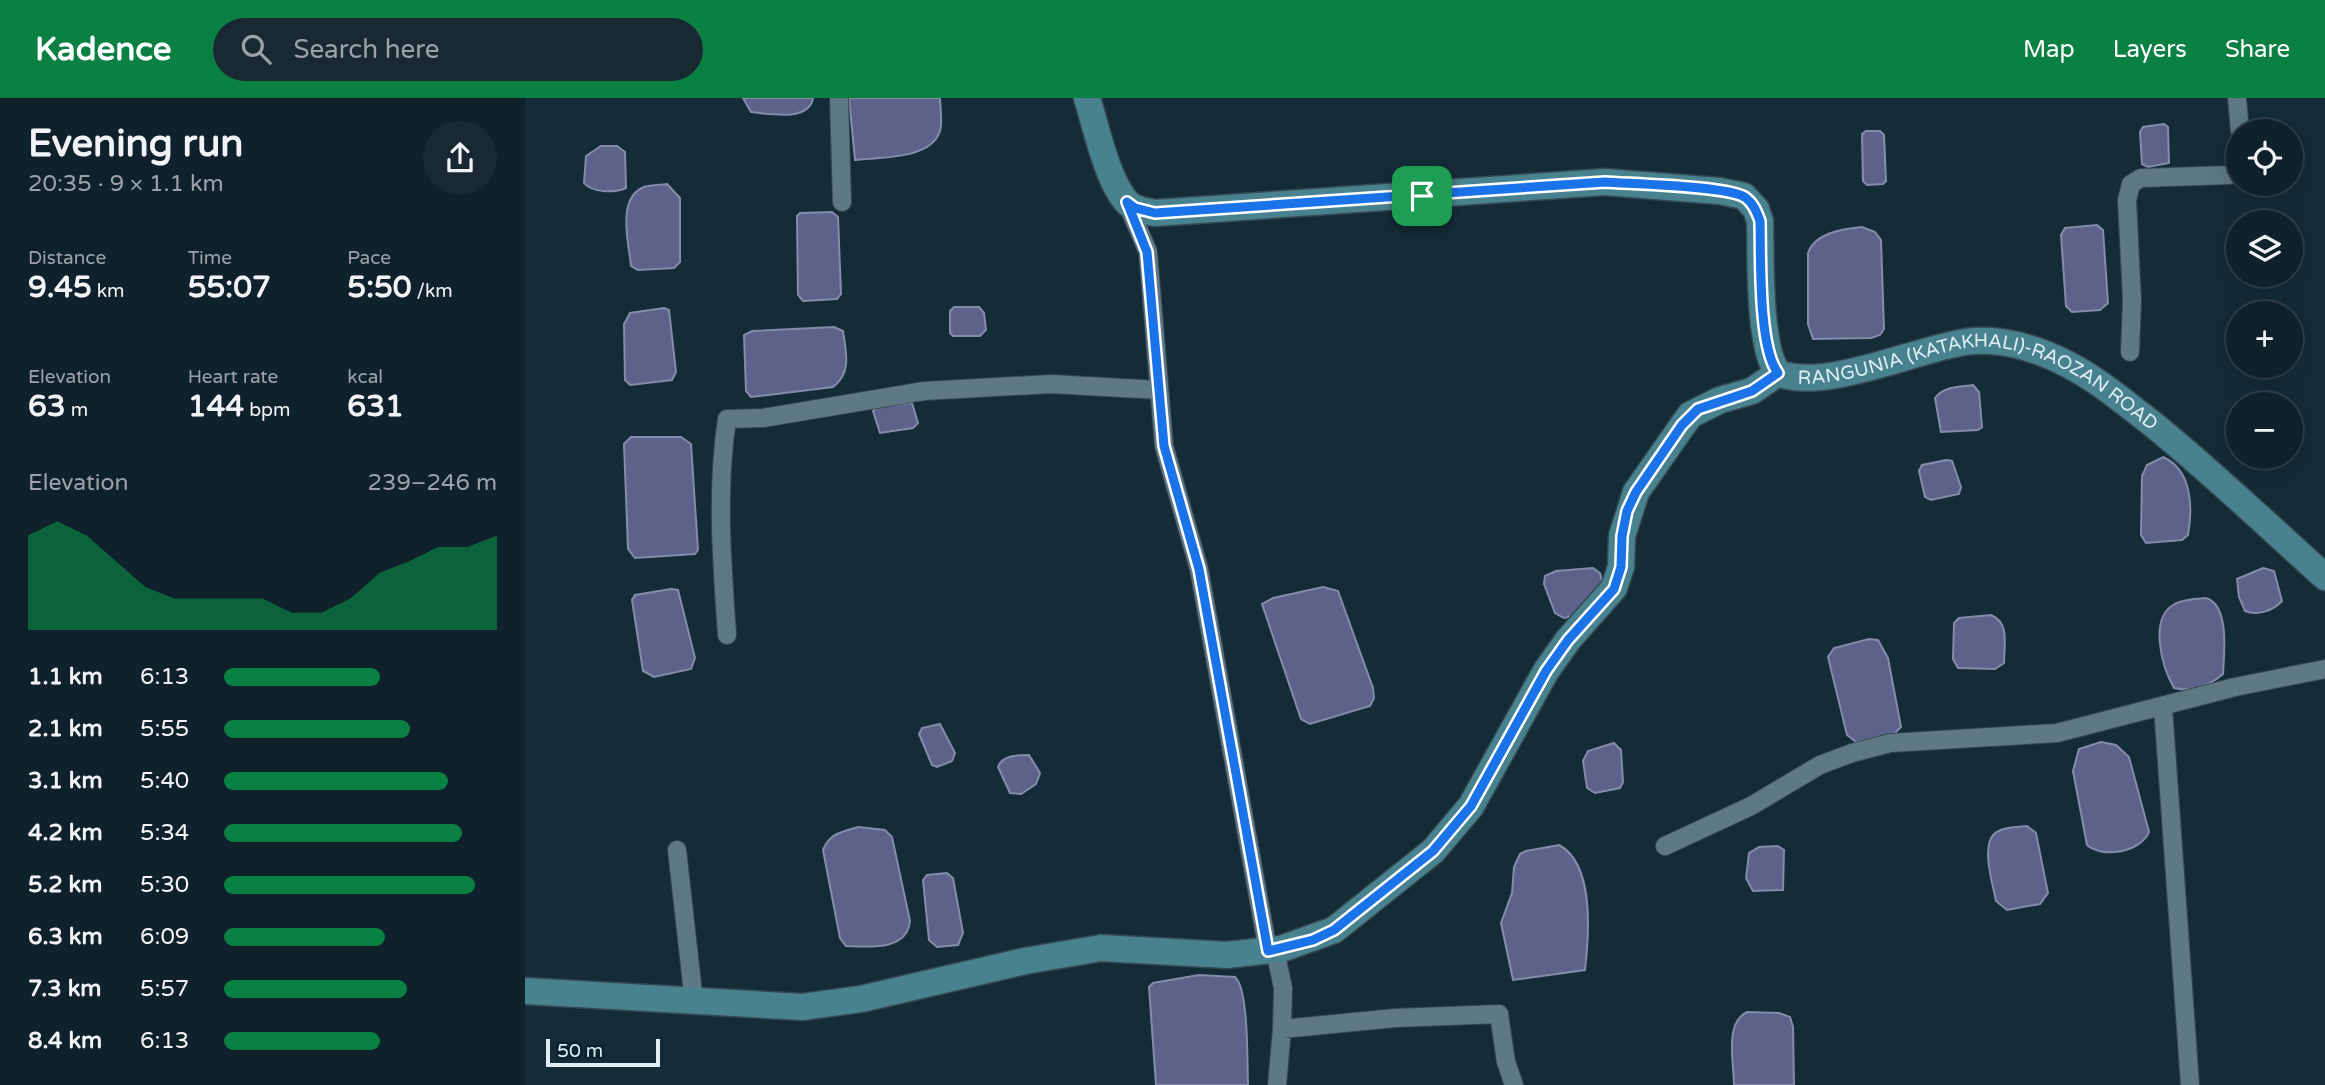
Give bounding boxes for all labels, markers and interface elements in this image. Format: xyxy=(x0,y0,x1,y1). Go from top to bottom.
search box xyxy=(213,18,703,81)
text: Kadence xyxy=(35,30,171,69)
icon: search xyxy=(237,30,275,68)
text: Search here xyxy=(293,34,440,65)
text: Map xyxy=(2023,35,2075,64)
text: Layers xyxy=(2113,35,2187,64)
text: Share xyxy=(2225,35,2290,64)
map controls xyxy=(2226,119,2303,469)
button: locate xyxy=(2226,119,2303,196)
text: Evening run xyxy=(28,121,243,167)
button: share xyxy=(423,121,497,195)
pin xyxy=(1392,166,1452,226)
text: 20:35 · 9 × 1.1 km xyxy=(28,170,224,198)
icon: arrive xyxy=(1403,177,1441,215)
button: layers xyxy=(2226,210,2303,287)
text: Distance xyxy=(28,247,106,269)
text: Time xyxy=(188,247,232,269)
text: Pace xyxy=(347,247,391,269)
text: 9.45 xyxy=(28,269,92,306)
text: 55:07 xyxy=(188,269,271,306)
text: 5:50 xyxy=(347,269,412,306)
text: km xyxy=(92,280,124,302)
text: /km xyxy=(412,280,453,302)
button: + xyxy=(2226,301,2303,378)
street label: RANGUNIA (KATAKHALI)-RAOZAN ROAD xyxy=(1797,330,2162,435)
text: Elevation xyxy=(28,366,111,388)
text: Heart rate xyxy=(188,366,278,388)
text: kcal xyxy=(347,366,383,388)
text: 63 xyxy=(28,388,66,425)
text: 144 xyxy=(188,388,244,425)
text: 631 xyxy=(347,388,404,425)
button: − xyxy=(2226,392,2303,469)
text: m xyxy=(66,399,88,421)
text: bpm xyxy=(244,399,291,421)
text: Elevation xyxy=(28,469,129,497)
text: 239–246 m xyxy=(368,469,497,497)
text: 1.1 km xyxy=(28,663,103,691)
text: 6:13 xyxy=(140,663,189,691)
text: 2.1 km xyxy=(28,715,103,743)
text: 5:55 xyxy=(140,715,189,743)
text: 3.1 km xyxy=(28,767,103,795)
text: 5:40 xyxy=(140,767,189,795)
text: 4.2 km xyxy=(28,819,103,847)
text: 5:34 xyxy=(140,819,189,847)
text: 5.2 km xyxy=(28,871,102,899)
text: 5:30 xyxy=(140,871,189,899)
text: 6.3 km xyxy=(28,923,103,951)
text: 6:09 xyxy=(140,923,189,951)
text: 7.3 km xyxy=(28,975,101,1003)
text: 5:57 xyxy=(140,975,189,1003)
text: 8.4 km xyxy=(28,1027,102,1055)
text: 6:13 xyxy=(140,1027,189,1055)
scale bar xyxy=(546,1036,660,1068)
text: 50 m xyxy=(557,1040,603,1062)

